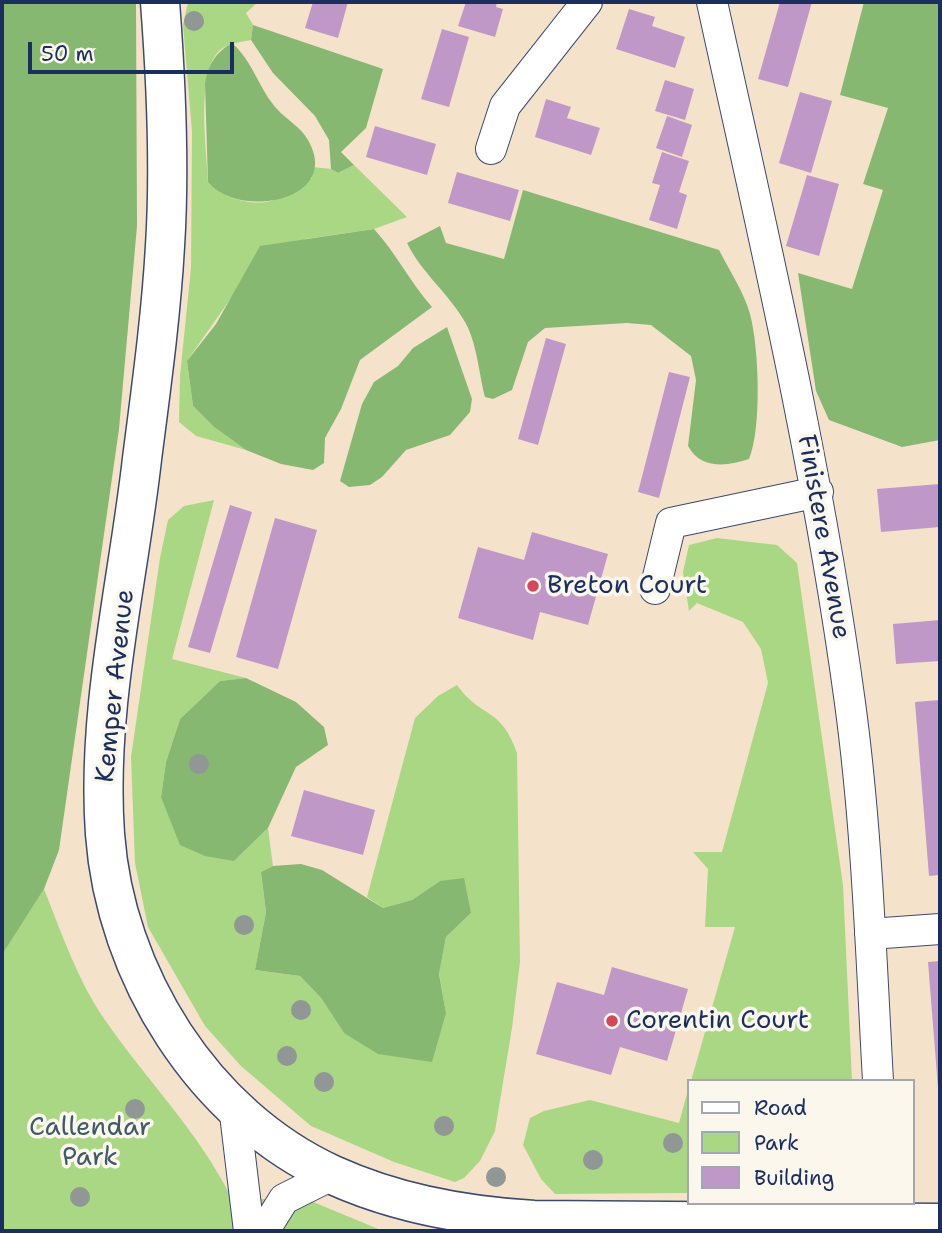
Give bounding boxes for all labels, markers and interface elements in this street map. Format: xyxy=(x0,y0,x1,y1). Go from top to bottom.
scale bar xyxy=(32,28,238,72)
text: 50 m xyxy=(41,40,94,68)
street label: Finistere Avenue xyxy=(790,432,856,642)
place label: Breton Court xyxy=(547,570,707,602)
marker: Breton Court xyxy=(525,578,541,594)
street label: Kemper Avenue xyxy=(90,588,142,784)
place label: Corentin Court xyxy=(626,1005,809,1037)
marker: Corentin Court xyxy=(604,1013,620,1029)
legend xyxy=(687,1079,914,1205)
text: Road xyxy=(754,1094,807,1122)
park label: Callendar Park xyxy=(29,1112,151,1174)
text: Park xyxy=(754,1129,799,1157)
text: Building xyxy=(754,1164,834,1192)

